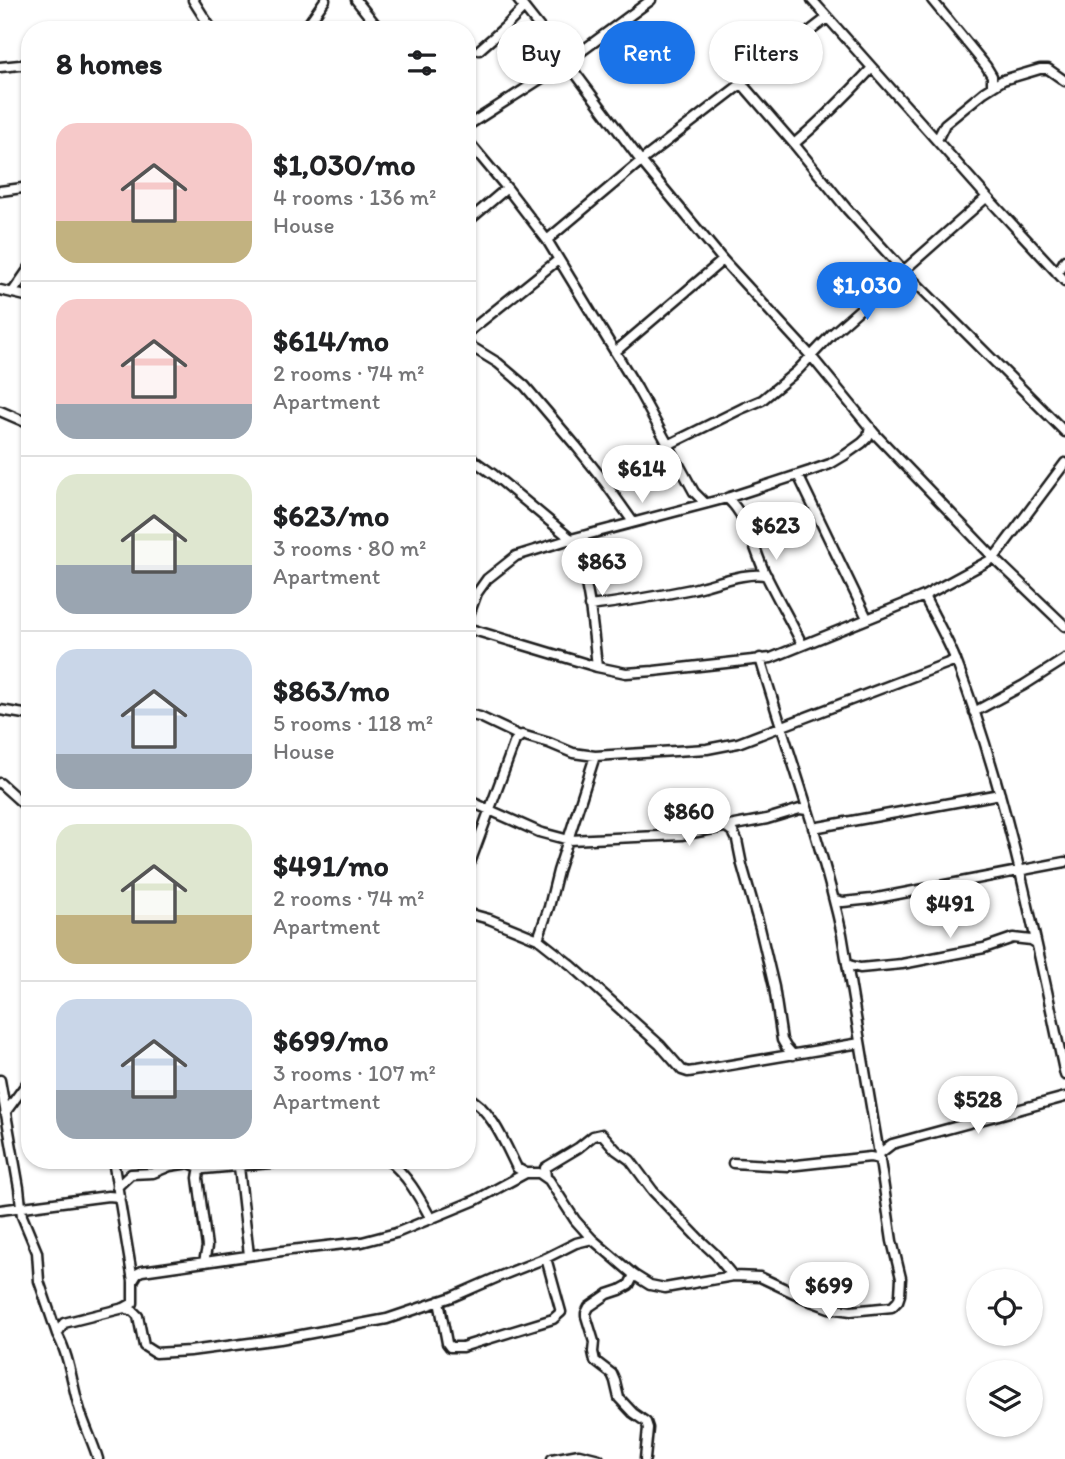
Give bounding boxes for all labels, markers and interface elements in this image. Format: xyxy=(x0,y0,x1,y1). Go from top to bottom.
chip: Buy xyxy=(497,21,585,84)
chip: Rent xyxy=(599,21,695,84)
chip: Filters xyxy=(709,21,823,84)
icon: filters xyxy=(403,44,441,82)
text: 8 homes xyxy=(56,45,163,82)
text: $1,030/mo xyxy=(273,146,416,183)
icon: home xyxy=(112,151,196,235)
text: 4 rooms · 136 m² xyxy=(273,183,436,211)
text: House xyxy=(273,211,335,239)
pin: $1,030 xyxy=(810,262,924,322)
text: $1,030 xyxy=(833,271,901,299)
text: $614/mo xyxy=(273,322,389,359)
icon: home xyxy=(112,327,196,411)
text: 2 rooms · 74 m² xyxy=(273,359,425,387)
text: Apartment xyxy=(273,387,380,415)
pin: $614 xyxy=(601,446,683,505)
text: $614 xyxy=(618,454,666,482)
text: $623/mo xyxy=(273,497,389,534)
icon: home xyxy=(112,502,196,586)
pin: $623 xyxy=(735,503,817,562)
text: $623 xyxy=(752,511,800,539)
text: 3 rooms · 80 m² xyxy=(273,534,427,562)
pin: $863 xyxy=(561,538,643,598)
text: $863 xyxy=(578,547,626,575)
text: Apartment xyxy=(273,562,380,590)
text: $863/mo xyxy=(273,672,390,709)
icon: home xyxy=(112,677,196,761)
text: 5 rooms · 118 m² xyxy=(273,709,433,737)
text: House xyxy=(273,737,335,765)
pin: $860 xyxy=(648,788,730,848)
text: $860 xyxy=(664,797,714,825)
text: $491/mo xyxy=(273,847,389,884)
icon: home xyxy=(112,852,196,936)
pin: $491 xyxy=(909,880,991,940)
text: 2 rooms · 74 m² xyxy=(273,884,425,912)
text: $491 xyxy=(926,889,974,917)
text: Apartment xyxy=(273,912,380,940)
text: $699/mo xyxy=(273,1022,389,1059)
icon: home xyxy=(112,1027,196,1111)
text: 3 rooms · 107 m² xyxy=(273,1059,436,1087)
pin: $528 xyxy=(937,1076,1019,1136)
text: $528 xyxy=(954,1085,1002,1113)
text: Apartment xyxy=(273,1087,380,1115)
pin: $699 xyxy=(788,1262,870,1322)
map controls xyxy=(966,1269,1043,1437)
button: locate xyxy=(966,1269,1043,1346)
text: $699 xyxy=(805,1271,853,1299)
button: layers xyxy=(966,1360,1043,1437)

